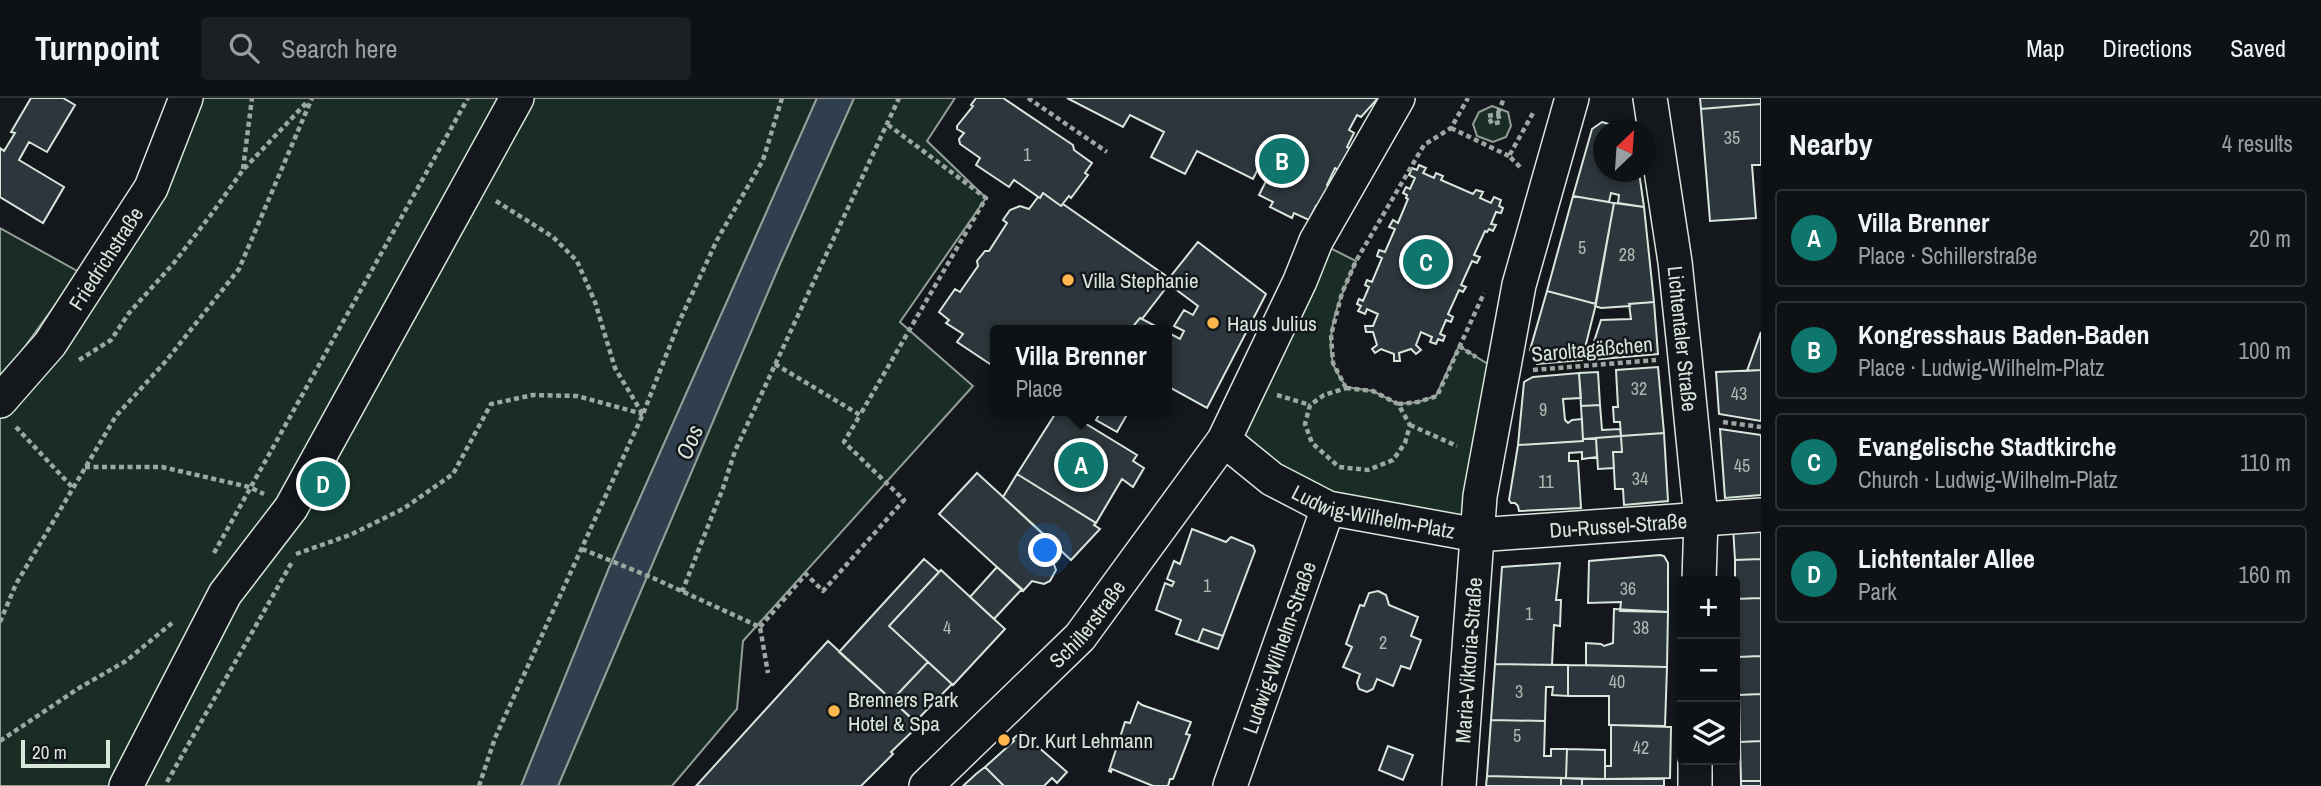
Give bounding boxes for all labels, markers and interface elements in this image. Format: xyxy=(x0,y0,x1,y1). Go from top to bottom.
search box xyxy=(201,17,691,80)
text: Turnpoint xyxy=(35,26,159,70)
icon: search xyxy=(225,29,263,67)
text: Search here xyxy=(281,31,397,66)
text: Map xyxy=(2026,32,2064,64)
text: Directions xyxy=(2102,32,2192,64)
text: Saved xyxy=(2230,32,2286,64)
north arrow xyxy=(1593,119,1656,182)
text: Nearby xyxy=(1789,124,1872,164)
house number: 35 xyxy=(1724,125,1740,150)
text: 4 results xyxy=(2222,128,2293,159)
pin: B xyxy=(1259,135,1305,187)
house number: 1 xyxy=(1023,142,1032,167)
street label: Friedrichstraße xyxy=(61,201,150,316)
text: Villa Brenner xyxy=(1858,205,1989,240)
text: A xyxy=(1807,223,1821,254)
text: 20 m xyxy=(2249,223,2291,254)
house number: 5 xyxy=(1578,235,1586,260)
pin: C xyxy=(1403,236,1449,288)
text: Place · Schillerstraße xyxy=(1858,240,2037,271)
house number: 28 xyxy=(1619,242,1635,267)
street label: Lichtentaler Straße xyxy=(1661,264,1705,413)
place label: Villa Stephanie xyxy=(1082,266,1199,295)
marker: Villa Stephanie xyxy=(1060,272,1076,288)
place label: Haus Julius xyxy=(1227,309,1317,338)
marker: Haus Julius xyxy=(1205,315,1221,331)
text: Kongresshaus Baden-Baden xyxy=(1858,317,2149,352)
popup xyxy=(990,325,1172,416)
street label: Saroltagäßchen xyxy=(1530,329,1654,369)
text: B xyxy=(1807,335,1821,366)
text: 100 m xyxy=(2239,335,2291,366)
text: Villa Brenner xyxy=(1015,338,1147,373)
text: Place · Ludwig-Wilhelm-Platz xyxy=(1858,352,2104,383)
text: Place xyxy=(1015,373,1063,404)
house number: 32 xyxy=(1631,376,1647,401)
house number: 43 xyxy=(1731,381,1747,406)
house number: 9 xyxy=(1539,397,1547,422)
water label: Oos xyxy=(668,420,710,464)
text: Evangelische Stadtkirche xyxy=(1858,429,2116,464)
pin: A xyxy=(1058,439,1104,491)
text: C xyxy=(1807,447,1821,478)
text: 110 m xyxy=(2240,447,2291,478)
house number: 45 xyxy=(1734,453,1750,478)
pin: D xyxy=(300,458,346,510)
text: Church · Ludwig-Wilhelm-Platz xyxy=(1858,464,2118,495)
house number: 34 xyxy=(1632,466,1648,491)
house number: 11 xyxy=(1538,469,1554,494)
street label: Ludwig-Wilhelm-Platz xyxy=(1287,477,1458,545)
street label: Du-Russel-Straße xyxy=(1549,506,1688,544)
your location xyxy=(1028,533,1062,567)
text: Lichtentaler Allee xyxy=(1858,541,2035,576)
street label: Ludwig-Wilhelm-Straße xyxy=(1235,557,1323,738)
text: D xyxy=(1807,559,1821,590)
text: 160 m xyxy=(2239,559,2291,590)
house number: 1 xyxy=(1203,573,1212,598)
street label: Schillerstraße xyxy=(1042,574,1132,674)
street label: Maria-Viktoria-Straße xyxy=(1448,576,1489,744)
house number: 36 xyxy=(1620,576,1636,601)
map controls xyxy=(1677,576,1740,765)
button: + xyxy=(1677,576,1740,639)
text: Park xyxy=(1858,576,1897,607)
house number: 1 xyxy=(1525,601,1534,626)
house number: 4 xyxy=(943,615,951,640)
house number: 38 xyxy=(1633,615,1649,640)
house number: 2 xyxy=(1379,630,1387,655)
button: − xyxy=(1677,639,1740,702)
house number: 40 xyxy=(1609,669,1625,694)
house number: 3 xyxy=(1515,679,1523,704)
place label: Brenners Park Hotel & Spa xyxy=(848,685,958,738)
button: layers xyxy=(1677,702,1740,765)
marker: Brenners Park Hotel & Spa xyxy=(826,703,842,719)
house number: 5 xyxy=(1513,723,1521,748)
place label: Dr. Kurt Lehmann xyxy=(1018,726,1153,755)
marker: Dr. Kurt Lehmann xyxy=(996,732,1012,748)
house number: 42 xyxy=(1633,735,1649,760)
scale bar xyxy=(21,737,110,769)
text: 20 m xyxy=(32,739,67,765)

